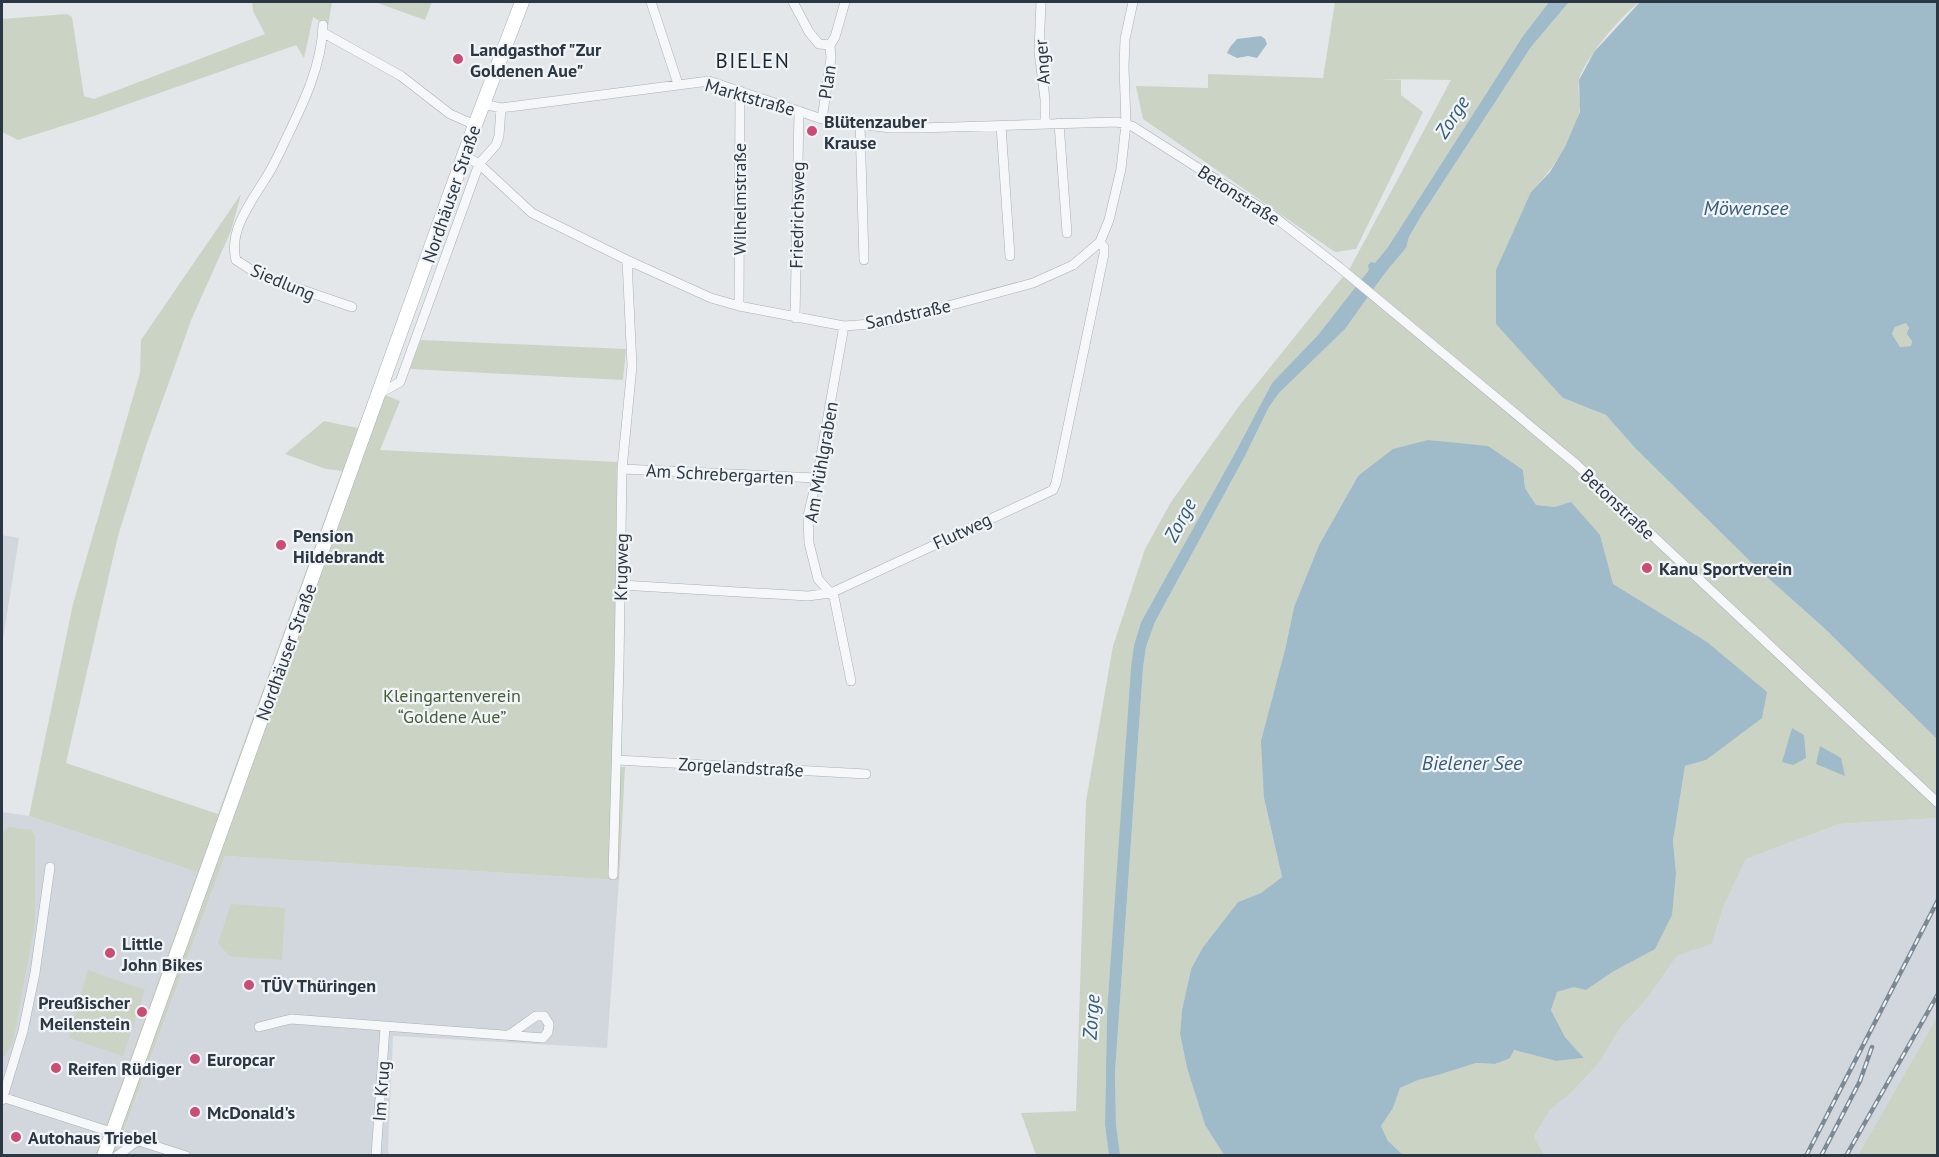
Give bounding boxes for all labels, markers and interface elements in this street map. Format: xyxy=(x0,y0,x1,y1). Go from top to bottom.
place label: Landgasthof "Zur Goldenen Aue" xyxy=(470,38,602,82)
street label: Anger xyxy=(1029,39,1055,85)
district label: BIELEN xyxy=(716,47,790,74)
marker: Landgasthof "Zur Goldenen Aue" xyxy=(451,52,465,66)
street label: Plan xyxy=(813,64,841,100)
street label: Marktstraße xyxy=(702,73,798,121)
water label: Zorge xyxy=(1428,90,1476,144)
place label: Blütenzauber Krause xyxy=(824,110,927,154)
street label: Nordhäuser Straße xyxy=(417,122,485,266)
marker: Blütenzauber Krause xyxy=(805,124,819,138)
street label: Wilhelmstraße xyxy=(728,143,751,255)
street label: Betonstraße xyxy=(1193,160,1285,230)
street label: Friedrichsweg xyxy=(785,161,809,269)
water label: Möwensee xyxy=(1704,195,1789,221)
street label: Siedlung xyxy=(247,258,319,306)
street label: Sandstraße xyxy=(863,294,953,334)
street label: Am Mühlgraben xyxy=(799,400,843,524)
street label: Am Schrebergarten xyxy=(646,459,794,489)
street label: Betonstraße xyxy=(1576,464,1660,544)
water label: Zorge xyxy=(1157,493,1203,547)
street label: Flutweg xyxy=(929,507,995,555)
place label: Pension Hildebrandt xyxy=(293,524,385,568)
street label: Krugweg xyxy=(609,533,633,601)
marker: Pension Hildebrandt xyxy=(274,538,288,552)
place label: Kanu Sportverein xyxy=(1659,557,1792,580)
marker: Kanu Sportverein xyxy=(1640,561,1654,575)
street label: Nordhäuser Straße xyxy=(251,580,321,724)
park label: Kleingartenverein “Goldene Aue” xyxy=(383,684,521,728)
water label: Bielener See xyxy=(1422,750,1523,776)
street label: Zorgelandstraße xyxy=(678,752,804,782)
place label: Little John Bikes xyxy=(121,932,203,976)
marker: Little John Bikes xyxy=(103,946,117,960)
place label: TÜV Thüringen xyxy=(261,974,376,997)
marker: TÜV Thüringen xyxy=(242,978,256,992)
place label: Preußischer Meilenstein xyxy=(38,991,131,1035)
water label: Zorge xyxy=(1076,993,1106,1042)
marker: Preußischer Meilenstein xyxy=(135,1005,149,1019)
place label: Europcar xyxy=(207,1048,276,1071)
marker: Europcar xyxy=(188,1052,202,1066)
place label: Reifen Rüdiger xyxy=(68,1057,182,1080)
street label: Im Krug xyxy=(367,1060,395,1122)
marker: Reifen Rüdiger xyxy=(49,1061,63,1075)
place label: McDonald's xyxy=(207,1101,295,1124)
marker: McDonald's xyxy=(188,1105,202,1119)
place label: Autohaus Triebel xyxy=(28,1126,158,1149)
marker: Autohaus Triebel xyxy=(9,1130,23,1144)

